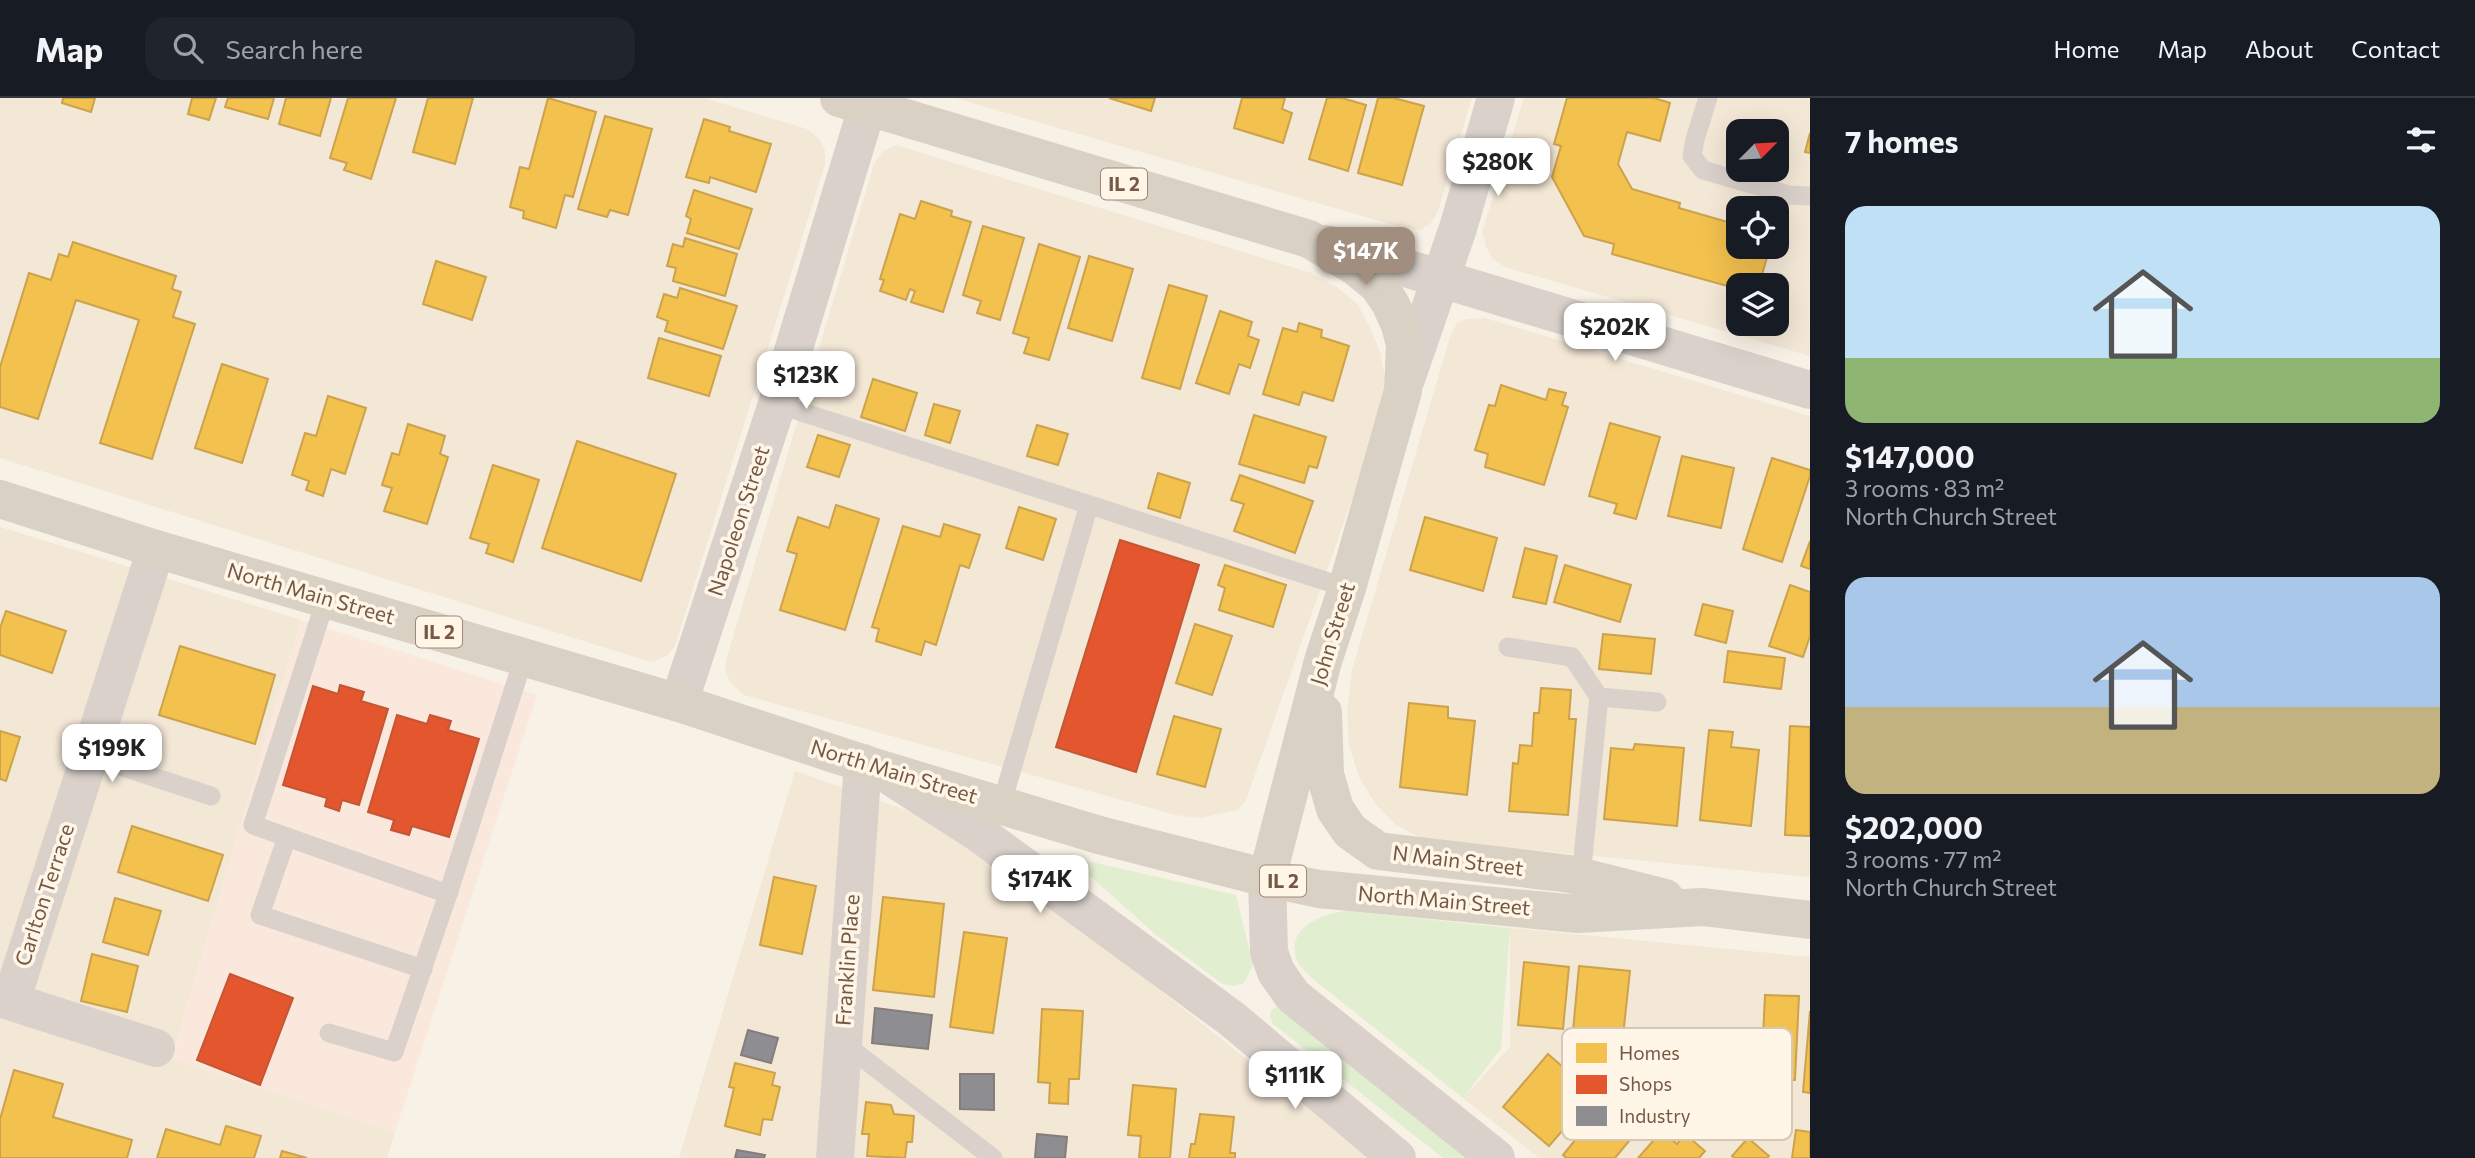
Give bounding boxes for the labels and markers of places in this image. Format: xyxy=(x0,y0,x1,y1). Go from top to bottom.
pin: $280K xyxy=(1449,139,1547,198)
pin: $147K xyxy=(1317,228,1415,287)
pin: $202K xyxy=(1566,303,1664,363)
pin: $123K xyxy=(757,352,855,411)
pin: $199K xyxy=(63,724,161,784)
pin: $174K xyxy=(991,856,1089,915)
pin: $111K xyxy=(1246,1052,1344,1111)

